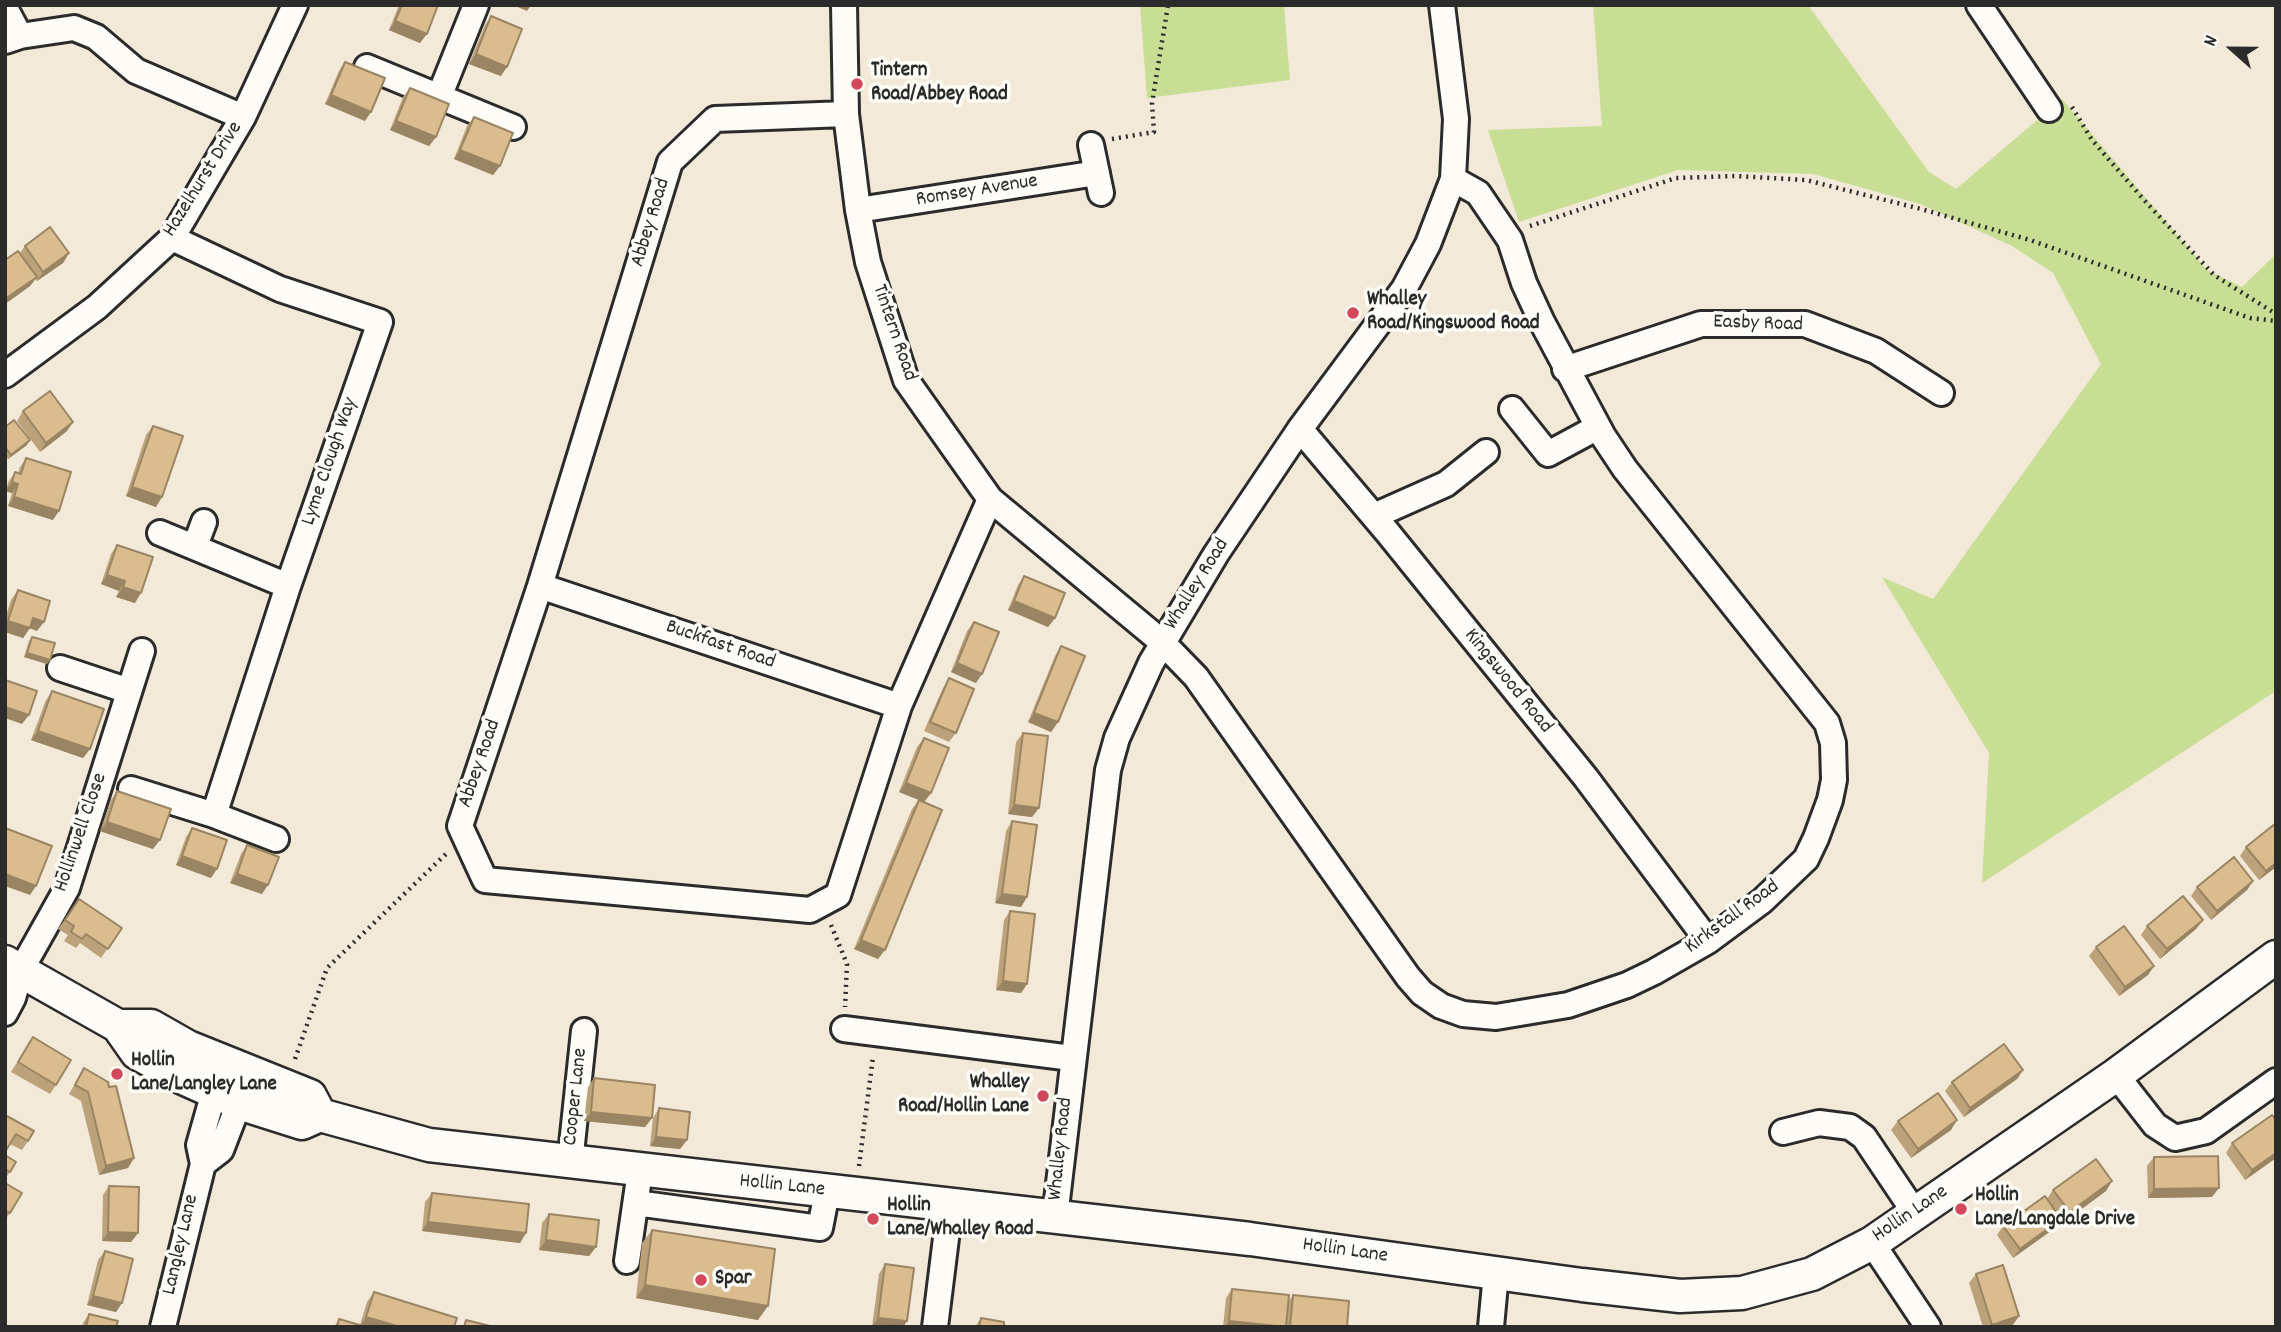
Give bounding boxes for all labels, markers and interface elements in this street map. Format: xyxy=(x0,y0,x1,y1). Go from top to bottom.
north arrow xyxy=(2197,14,2267,84)
text: N xyxy=(2198,32,2226,51)
place label: Tintern Road/Abbey Road xyxy=(871,59,1008,109)
marker: Tintern Road/Abbey Road xyxy=(849,76,865,92)
street label: Hazelhurst Drive xyxy=(159,118,249,242)
street label: Romsey Avenue xyxy=(914,170,1040,214)
street label: Abbey Road xyxy=(627,176,677,270)
street label: Tintern Road xyxy=(865,281,921,385)
place label: Whalley Road/Kingswood Road xyxy=(1367,288,1540,338)
marker: Whalley Road/Kingswood Road xyxy=(1345,305,1361,321)
street label: Easby Road xyxy=(1713,311,1803,339)
street label: Lyme Clough Way xyxy=(297,395,365,529)
street label: Whalley Road xyxy=(1160,535,1236,635)
street label: Buckfast Road xyxy=(662,616,778,676)
street label: Kingswood Road xyxy=(1457,625,1557,739)
street label: Abbey Road xyxy=(454,717,508,811)
street label: Hollinwell Close xyxy=(50,770,114,896)
street label: Kirkstall Road xyxy=(1681,875,1785,961)
street label: Cooper Lane xyxy=(559,1047,595,1147)
place label: Hollin Lane/Langley Lane xyxy=(131,1049,277,1099)
marker: Hollin Lane/Langley Lane xyxy=(109,1066,125,1082)
place label: Whalley Road/Hollin Lane xyxy=(898,1071,1029,1121)
marker: Whalley Road/Hollin Lane xyxy=(1035,1088,1051,1104)
street label: Whalley Road xyxy=(1044,1096,1080,1202)
street label: Hollin Lane xyxy=(738,1170,826,1204)
street label: Hollin Lane xyxy=(1868,1181,1954,1249)
place label: Hollin Lane/Langdale Drive xyxy=(1975,1184,2135,1234)
street label: Langley Lane xyxy=(158,1192,206,1298)
place label: Hollin Lane/Whalley Road xyxy=(887,1194,1034,1244)
marker: Hollin Lane/Langdale Drive xyxy=(1953,1201,1969,1217)
marker: Hollin Lane/Whalley Road xyxy=(865,1211,881,1227)
street label: Hollin Lane xyxy=(1301,1234,1389,1270)
place label: Spar xyxy=(715,1267,752,1293)
marker: Spar xyxy=(693,1272,709,1288)

